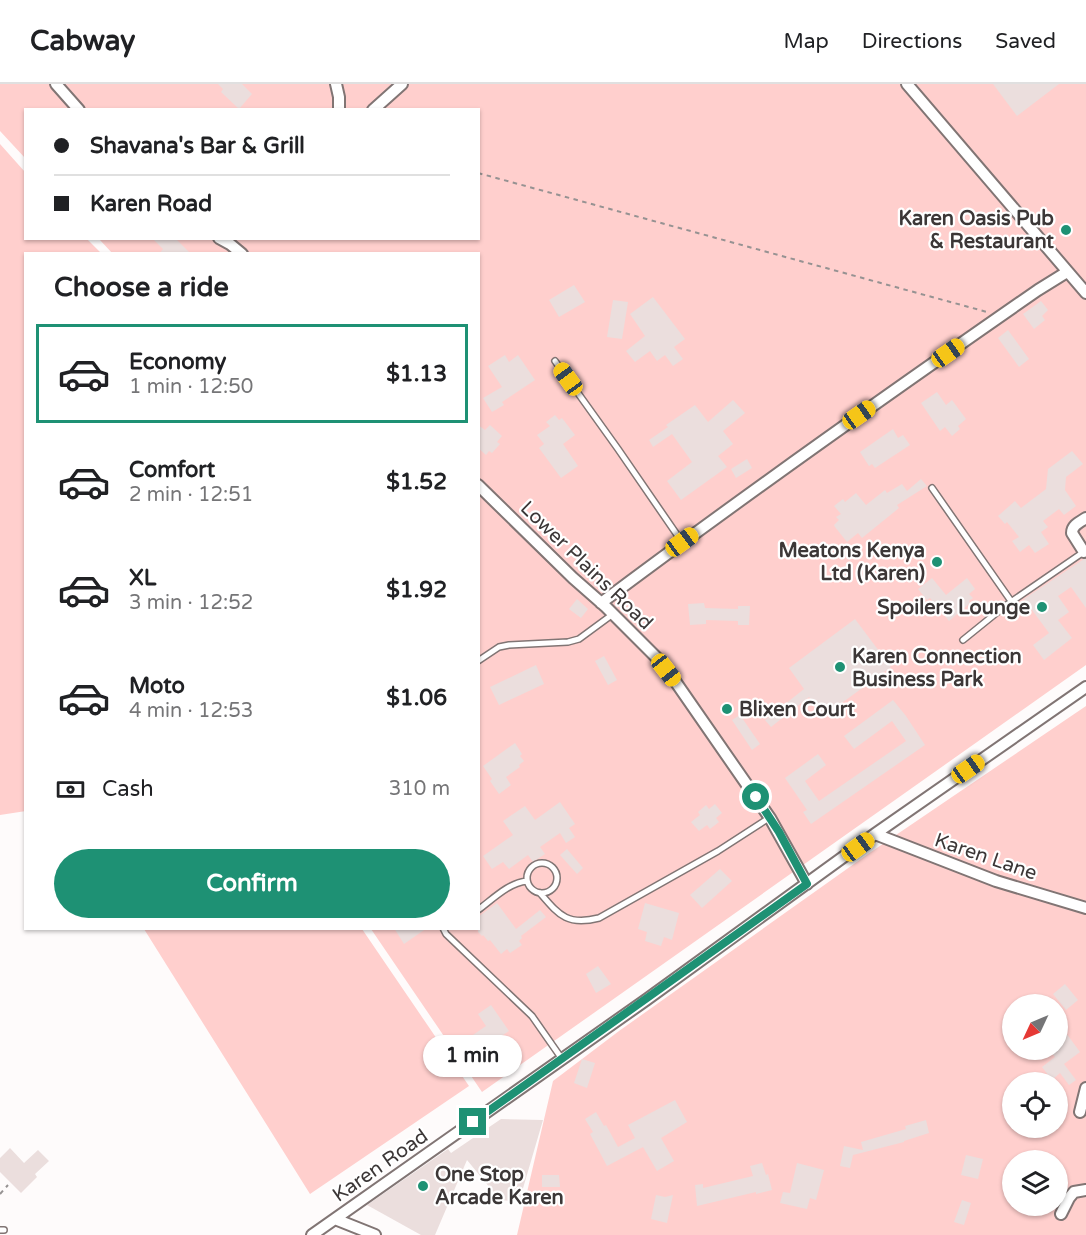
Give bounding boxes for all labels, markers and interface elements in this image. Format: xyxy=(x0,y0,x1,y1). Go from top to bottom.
text: Cabway xyxy=(30,24,135,58)
text: Map xyxy=(783,29,829,54)
text: Directions xyxy=(862,29,962,54)
text: Saved xyxy=(995,29,1056,54)
text: Shavana's Bar & Grill xyxy=(90,133,305,159)
text: Karen Road xyxy=(90,191,212,217)
place label: Karen Oasis Pub & Restaurant xyxy=(899,207,1054,254)
marker: Karen Oasis Pub & Restaurant xyxy=(1059,223,1073,237)
text: Choose a ride xyxy=(54,271,229,304)
car xyxy=(928,335,968,371)
icon: car xyxy=(57,347,111,401)
text: Economy xyxy=(129,349,226,375)
car xyxy=(550,359,586,399)
text: $1.13 xyxy=(386,361,447,387)
text: 1 min · 12:50 xyxy=(129,375,253,399)
car xyxy=(839,397,879,433)
icon: car xyxy=(57,455,111,509)
text: Comfort xyxy=(129,457,215,483)
text: $1.52 xyxy=(386,469,447,495)
text: 2 min · 12:51 xyxy=(129,483,253,507)
street label: Lower Plains Road xyxy=(515,496,658,635)
car xyxy=(662,524,702,560)
place label: Meatons Kenya Ltd (Karen) xyxy=(778,539,925,586)
marker: Meatons Kenya Ltd (Karen) xyxy=(930,555,944,569)
icon: car xyxy=(57,563,111,617)
text: XL xyxy=(129,565,156,591)
text: $1.92 xyxy=(386,577,447,603)
text: 3 min · 12:52 xyxy=(129,591,253,615)
place label: Spoilers Lounge xyxy=(877,596,1030,620)
marker: Spoilers Lounge xyxy=(1035,600,1049,614)
place label: Karen Connection Business Park xyxy=(852,645,1022,692)
car xyxy=(648,650,684,690)
marker: Karen Connection Business Park xyxy=(833,660,847,674)
icon: car xyxy=(57,671,111,725)
text: Moto xyxy=(129,673,185,699)
text: $1.06 xyxy=(386,685,447,711)
place label: Blixen Court xyxy=(739,698,856,722)
text: 4 min · 12:53 xyxy=(129,699,253,723)
marker: Blixen Court xyxy=(720,702,734,716)
car xyxy=(948,751,988,787)
icon: cash xyxy=(54,773,87,806)
text: Cash xyxy=(102,776,154,802)
text: 310 m xyxy=(389,777,450,801)
route start xyxy=(742,783,769,810)
street label: Karen Lane xyxy=(931,828,1040,886)
car xyxy=(838,829,878,865)
button: Confirm xyxy=(54,849,450,918)
north arrow xyxy=(1002,994,1068,1060)
map controls xyxy=(1002,994,1068,1216)
callout: 1 min xyxy=(424,1035,522,1077)
text: 1 min xyxy=(446,1044,499,1068)
button: locate xyxy=(1002,1072,1068,1138)
route end xyxy=(459,1108,486,1135)
street label: Karen Road xyxy=(328,1124,433,1207)
button: layers xyxy=(1002,1150,1068,1216)
place label: One Stop Arcade Karen xyxy=(435,1163,564,1210)
marker: One Stop Arcade Karen xyxy=(416,1179,430,1193)

